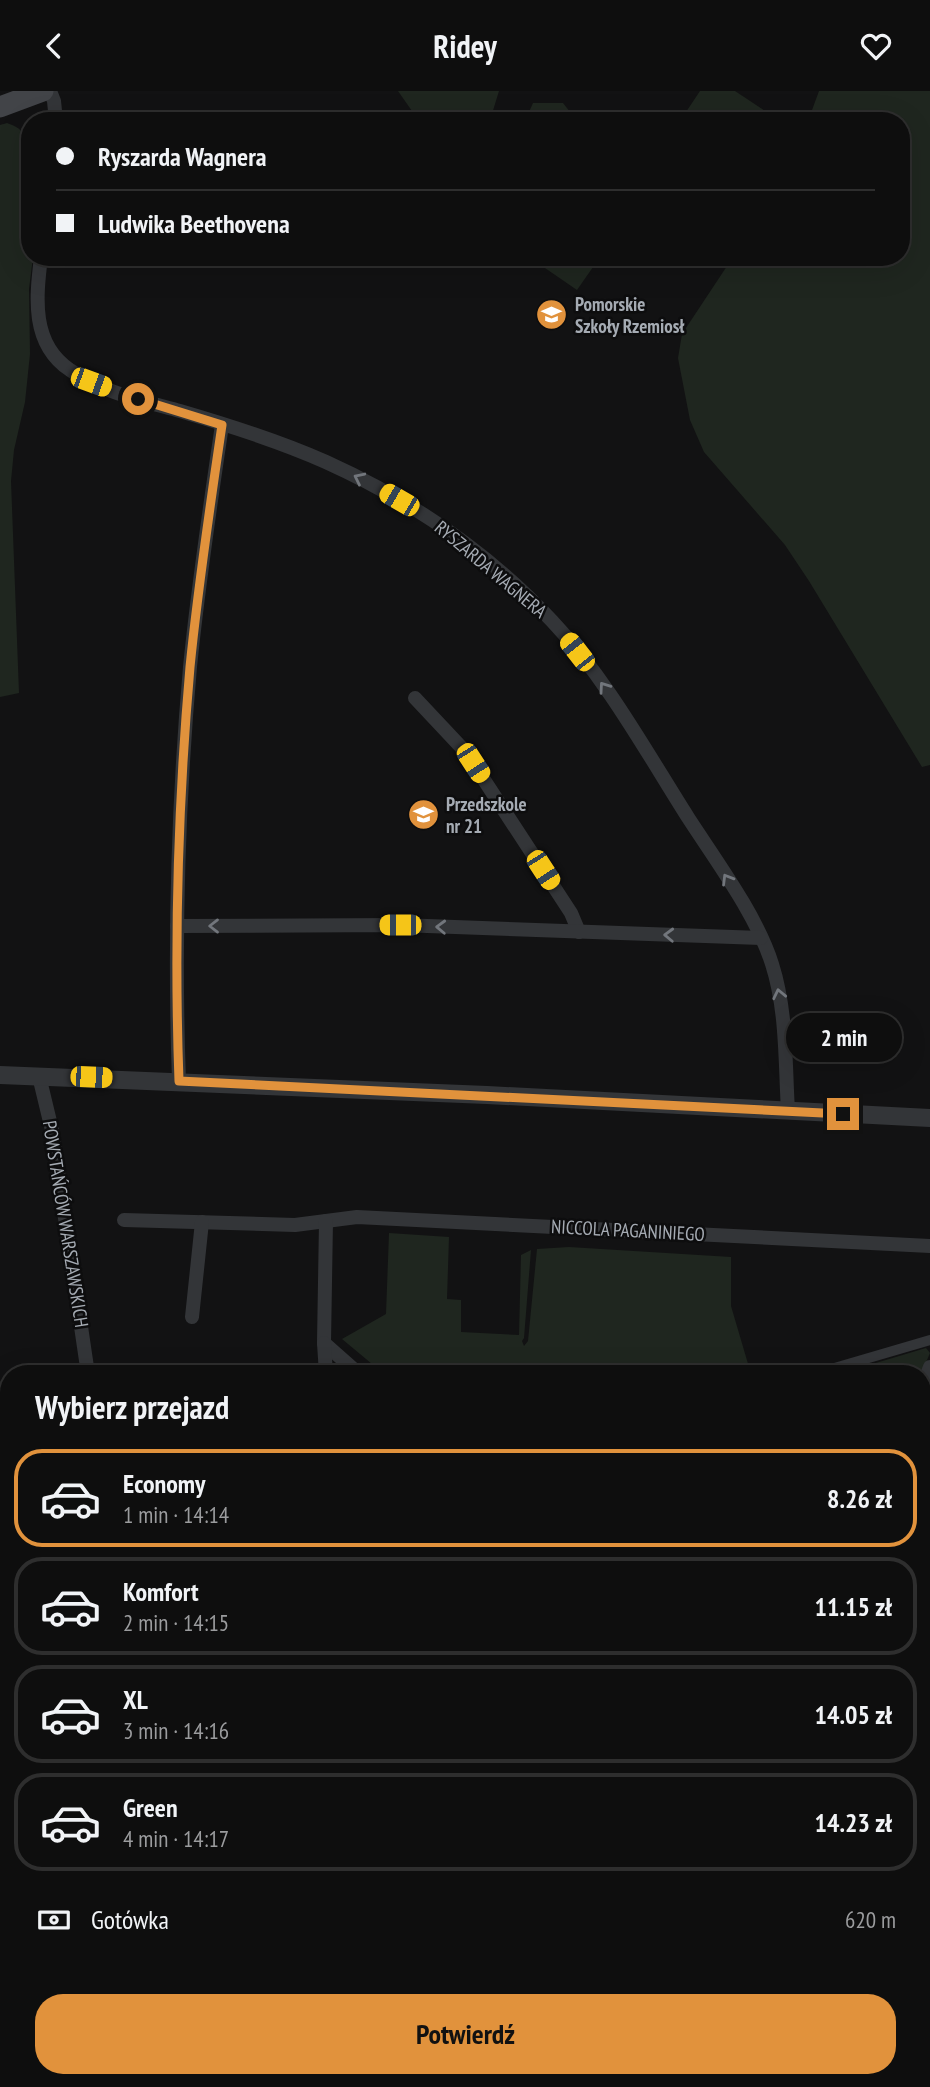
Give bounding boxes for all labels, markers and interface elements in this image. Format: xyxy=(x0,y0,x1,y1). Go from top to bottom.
text: Ridey xyxy=(433,25,497,67)
icon: back xyxy=(35,27,73,65)
icon: heart xyxy=(857,27,895,65)
text: Ryszarda Wagnera xyxy=(98,140,267,173)
text: Ludwika Beethovena xyxy=(98,207,290,240)
place label: Pomorskie Szkoły Rzemiosł xyxy=(575,292,685,338)
school or university icon: Pomorskie Szkoły Rzemiosł xyxy=(535,298,569,332)
car xyxy=(68,365,115,399)
route start xyxy=(122,383,154,415)
one-way arrow xyxy=(354,473,366,487)
car xyxy=(376,480,423,520)
street label: RYSZARDA WAGNERA xyxy=(430,515,552,623)
car xyxy=(556,629,599,675)
one-way arrow xyxy=(600,682,612,695)
car xyxy=(453,740,494,786)
place label: Przedszkole nr 21 xyxy=(446,792,527,838)
school or university icon: Przedszkole nr 21 xyxy=(406,798,440,832)
car xyxy=(523,847,564,893)
one-way arrow xyxy=(722,873,735,886)
car xyxy=(380,915,422,936)
one-way arrow xyxy=(208,918,219,934)
one-way arrow xyxy=(436,919,447,934)
one-way arrow xyxy=(663,927,674,942)
one-way arrow xyxy=(773,988,788,1000)
callout: 2 min xyxy=(785,1013,901,1061)
text: 2 min xyxy=(821,1023,867,1052)
car xyxy=(70,1066,113,1088)
route end xyxy=(827,1098,859,1130)
street label: POWSTAŃCÓW WARSZAWSKICH xyxy=(38,1119,94,1329)
street label: NICCOLA PAGANINIEGO xyxy=(551,1214,705,1246)
text: Wybierz przejazd xyxy=(35,1386,229,1428)
icon: car xyxy=(39,1467,102,1530)
text: Economy xyxy=(123,1467,205,1500)
text: 8.26 zł xyxy=(827,1482,892,1515)
text: 1 min · 14:14 xyxy=(123,1500,229,1529)
icon: car xyxy=(39,1575,102,1638)
text: Komfort xyxy=(123,1575,199,1608)
text: 11.15 zł xyxy=(815,1590,892,1623)
text: 2 min · 14:15 xyxy=(123,1608,229,1637)
icon: car xyxy=(39,1683,102,1746)
text: XL xyxy=(123,1683,148,1716)
text: 14.05 zł xyxy=(815,1698,892,1731)
text: 3 min · 14:16 xyxy=(123,1716,229,1745)
icon: car xyxy=(39,1791,102,1854)
text: Green xyxy=(123,1791,178,1824)
text: 14.23 zł xyxy=(815,1806,892,1839)
text: 4 min · 14:17 xyxy=(123,1824,229,1853)
icon: cash xyxy=(35,1901,73,1939)
text: Gotówka xyxy=(91,1903,169,1936)
text: 620 m xyxy=(845,1905,896,1934)
button: Potwierdź xyxy=(35,1994,896,2074)

